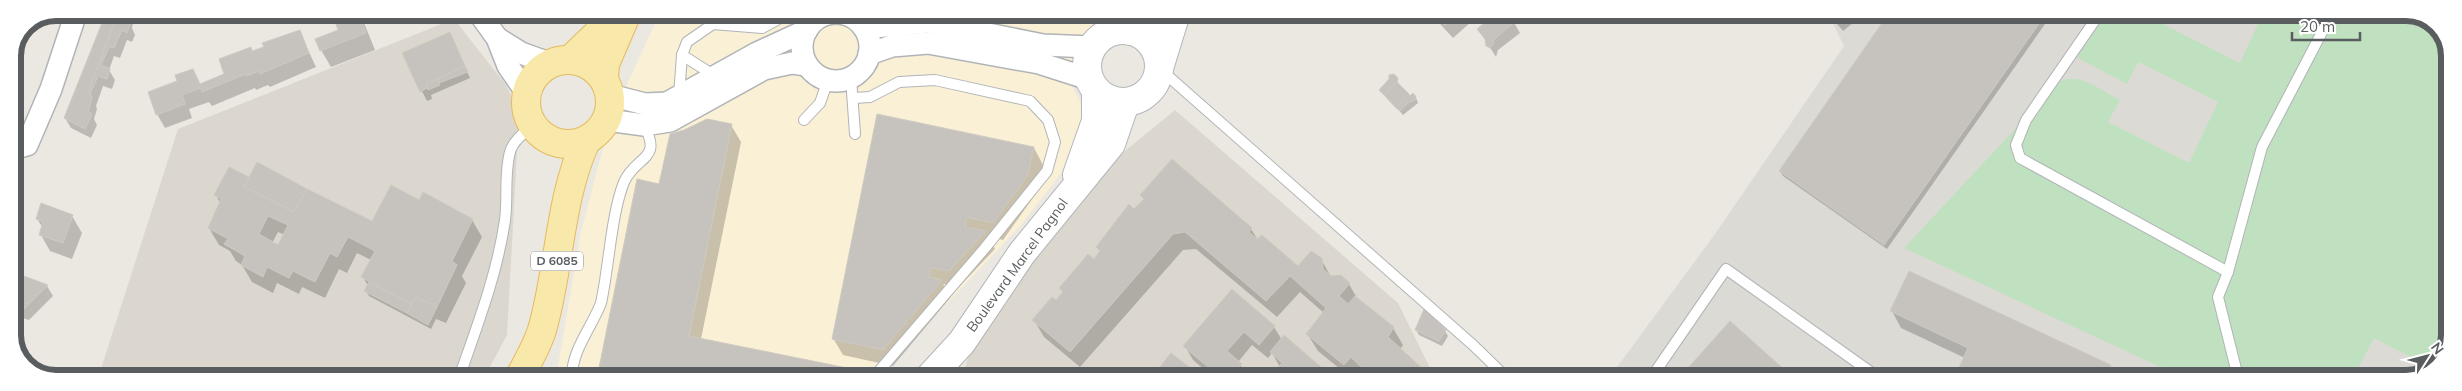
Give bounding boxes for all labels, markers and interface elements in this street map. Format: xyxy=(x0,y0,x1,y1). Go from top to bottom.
scale bar xyxy=(2292,10,2360,42)
text: 20 m xyxy=(2300,17,2335,36)
street label: Boulevard Marcel Pagnol xyxy=(962,195,1072,335)
road number: D 6085 xyxy=(531,252,583,270)
north arrow xyxy=(2402,331,2452,381)
text: N xyxy=(2427,339,2448,358)

